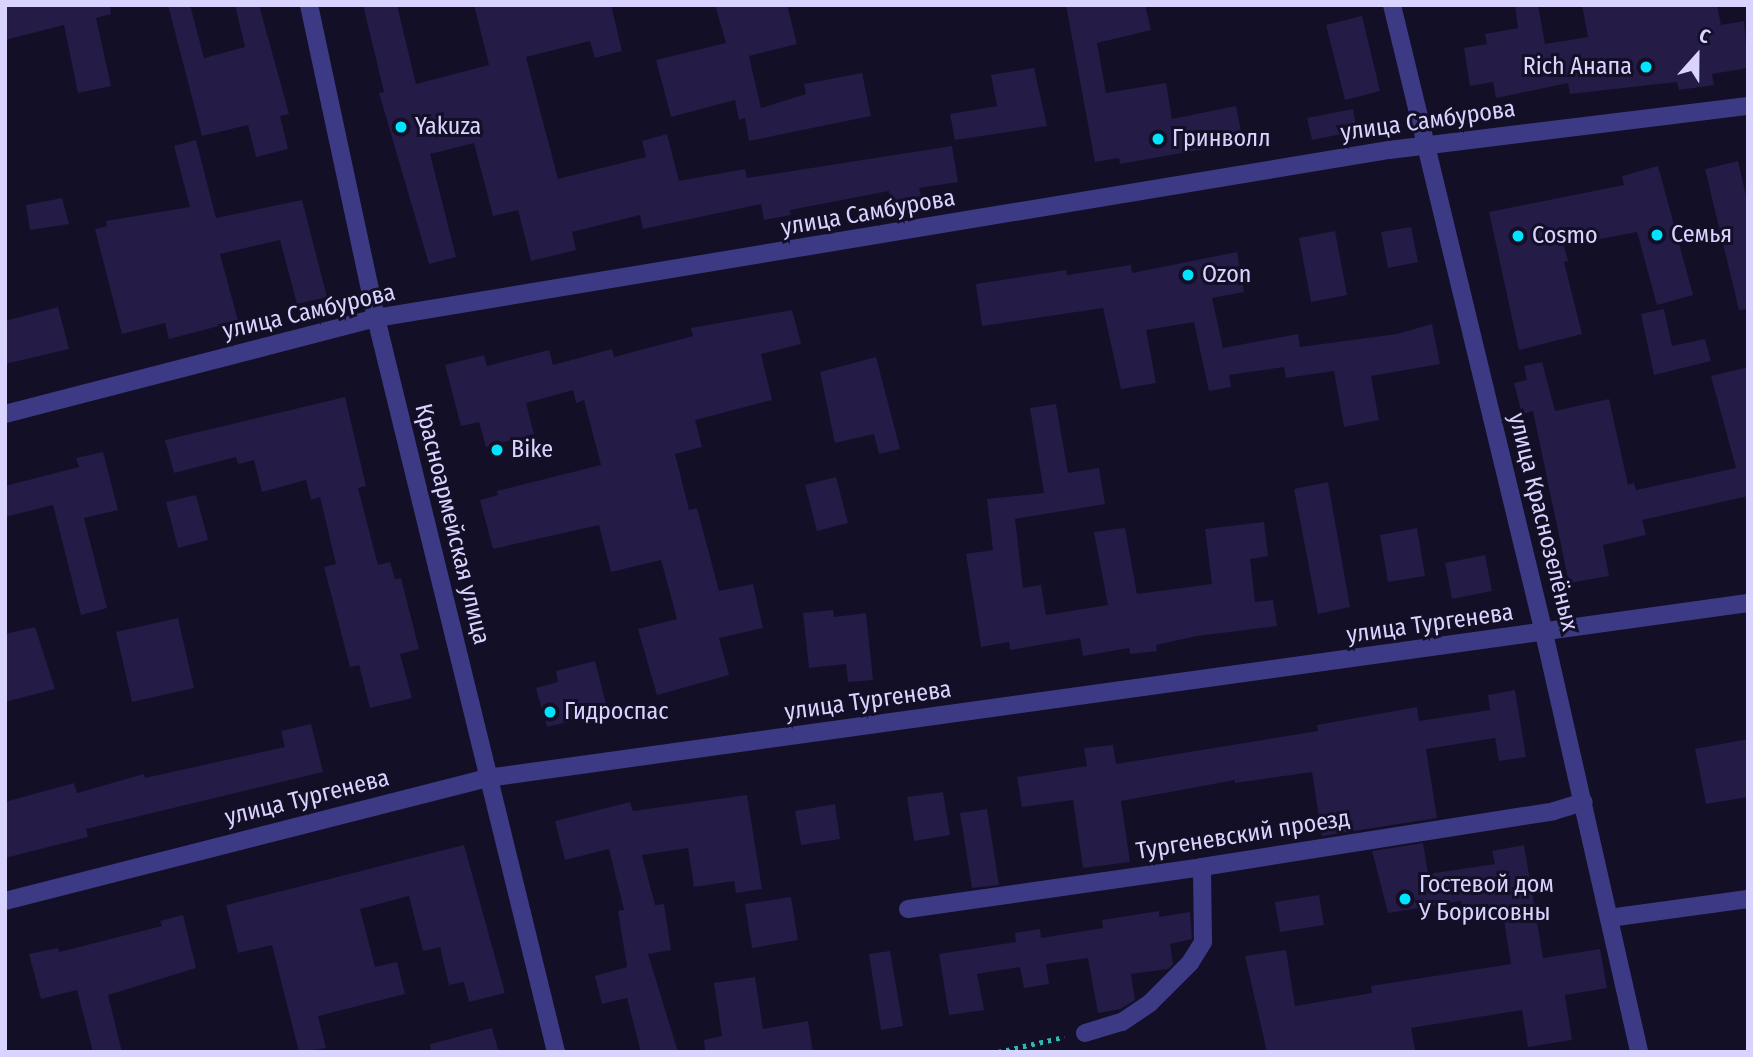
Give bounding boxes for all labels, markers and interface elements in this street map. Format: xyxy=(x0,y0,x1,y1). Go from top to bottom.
north arrow xyxy=(1662,21,1732,91)
text: С xyxy=(1696,23,1713,48)
place label: Rich Анапа xyxy=(1523,53,1632,81)
marker: Rich Анапа xyxy=(1638,59,1654,75)
street label: улица Самбурова xyxy=(1339,94,1517,148)
place label: Yakuza xyxy=(415,113,481,141)
marker: Yakuza xyxy=(393,119,409,135)
place label: Гринволл xyxy=(1172,125,1271,153)
marker: Гринволл xyxy=(1150,131,1166,147)
street label: улица Самбурова xyxy=(779,184,957,242)
place label: Семья xyxy=(1671,221,1732,249)
place label: Cosmo xyxy=(1532,222,1598,250)
marker: Семья xyxy=(1649,227,1665,243)
marker: Cosmo xyxy=(1510,228,1526,244)
place label: Ozon xyxy=(1202,261,1251,289)
marker: Ozon xyxy=(1180,267,1196,283)
street label: улица Самбурова xyxy=(220,278,398,346)
street label: Красноармейская улица xyxy=(408,401,496,647)
street label: улица Краснозелёных xyxy=(1502,410,1584,634)
place label: Bike xyxy=(511,436,553,464)
marker: Bike xyxy=(489,442,505,458)
street label: улица Тургенева xyxy=(1345,598,1515,650)
street label: улица Тургенева xyxy=(783,675,953,727)
place label: Гидроспас xyxy=(564,698,669,726)
marker: Гидроспас xyxy=(542,704,558,720)
street label: улица Тургенева xyxy=(222,764,392,832)
street label: Тургеневский проезд xyxy=(1134,804,1352,866)
place label: Гостевой дом У Борисовны xyxy=(1419,871,1554,927)
marker: Гостевой дом У Борисовны xyxy=(1397,891,1413,907)

